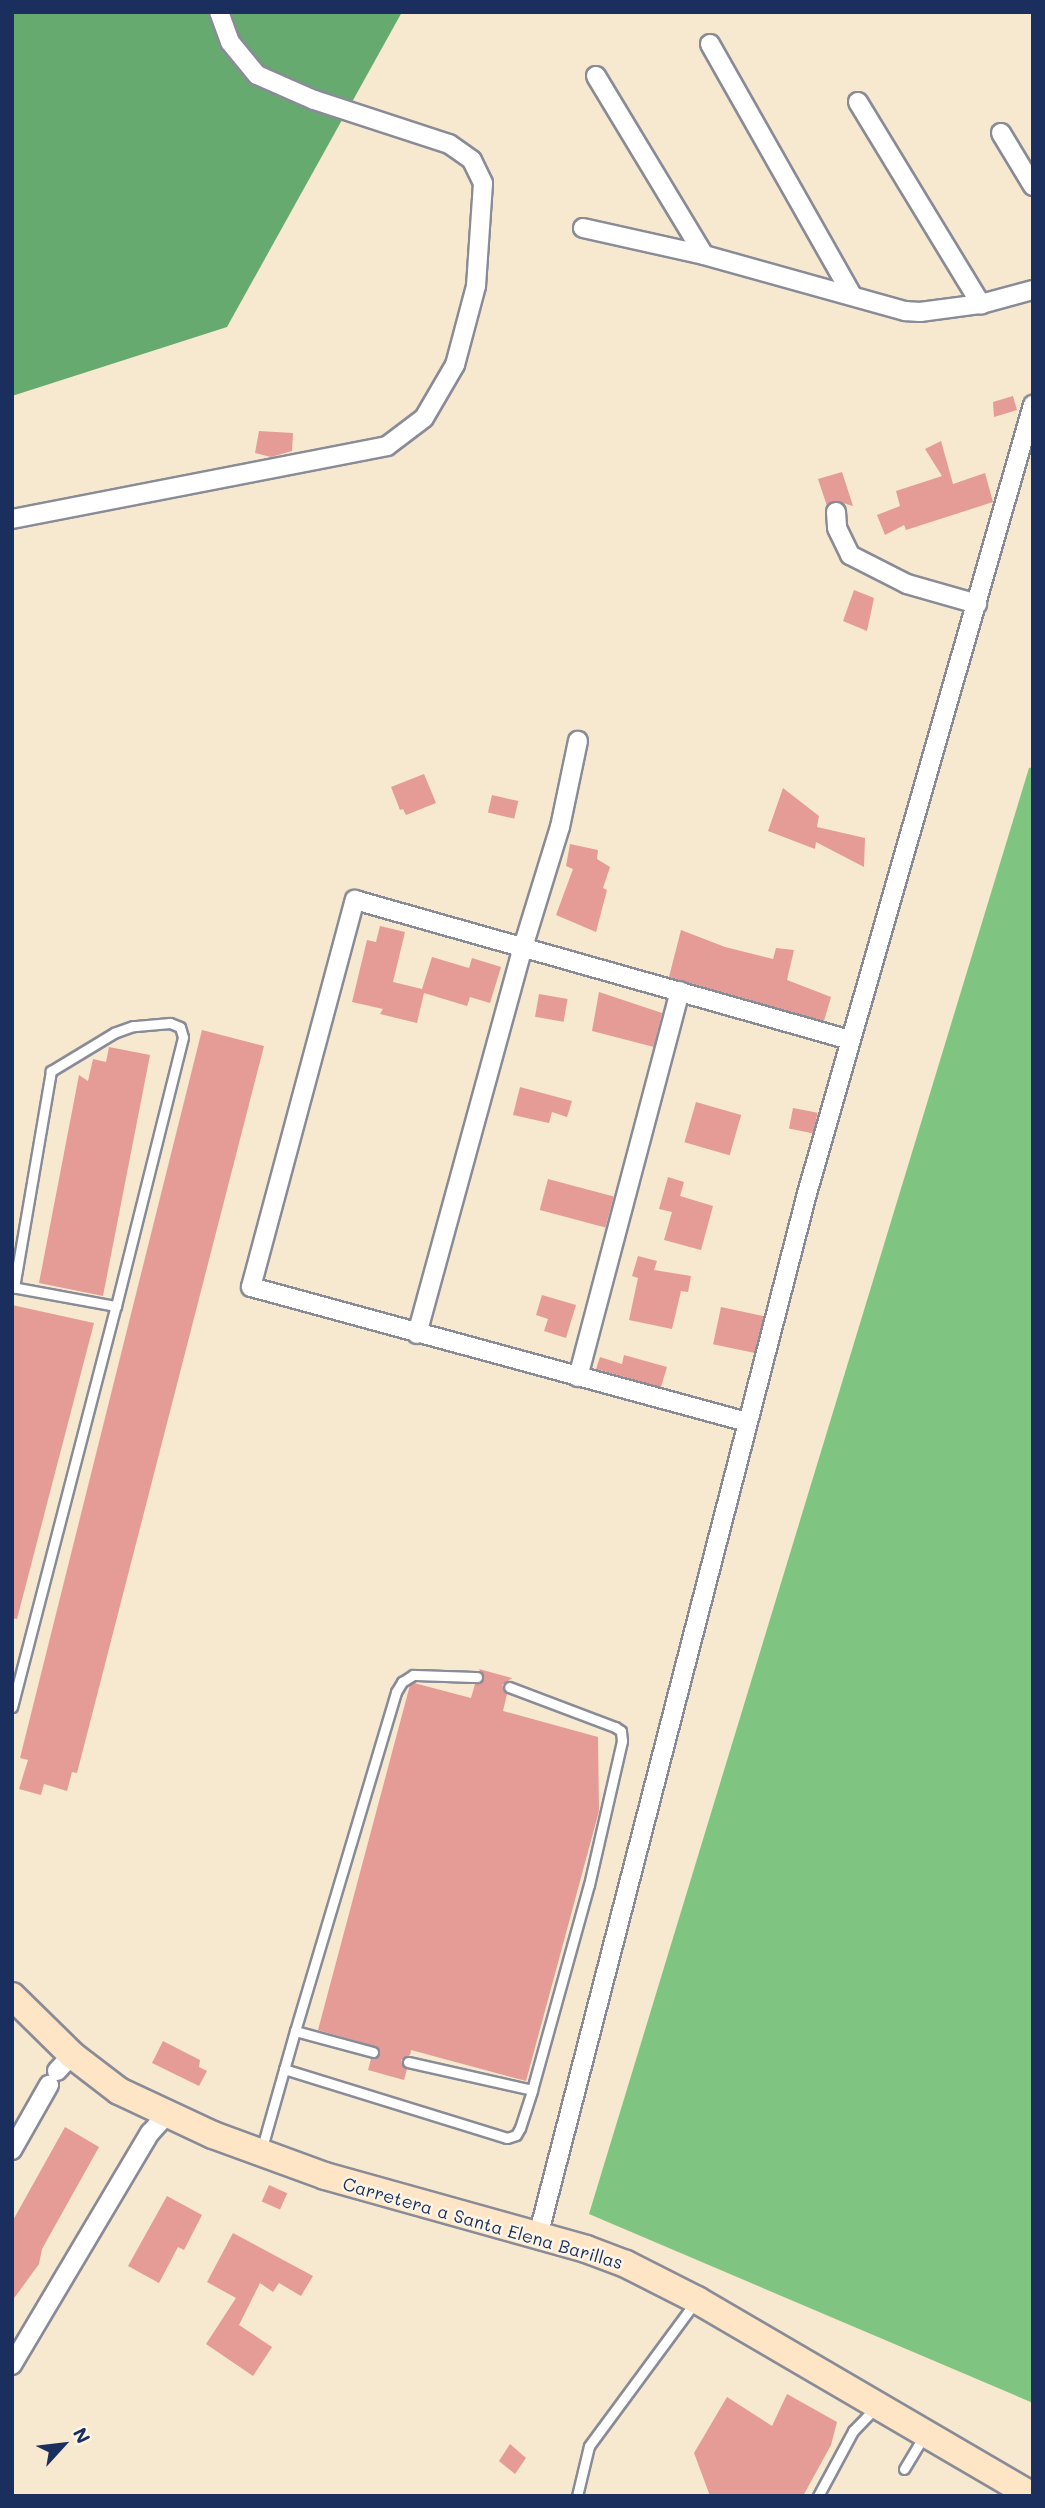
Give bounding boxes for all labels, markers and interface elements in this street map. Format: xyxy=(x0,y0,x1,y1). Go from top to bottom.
street label: Carretera a Santa Elena Barillas xyxy=(340,2173,626,2273)
north arrow xyxy=(28,2410,98,2480)
text: N xyxy=(68,2423,97,2447)

